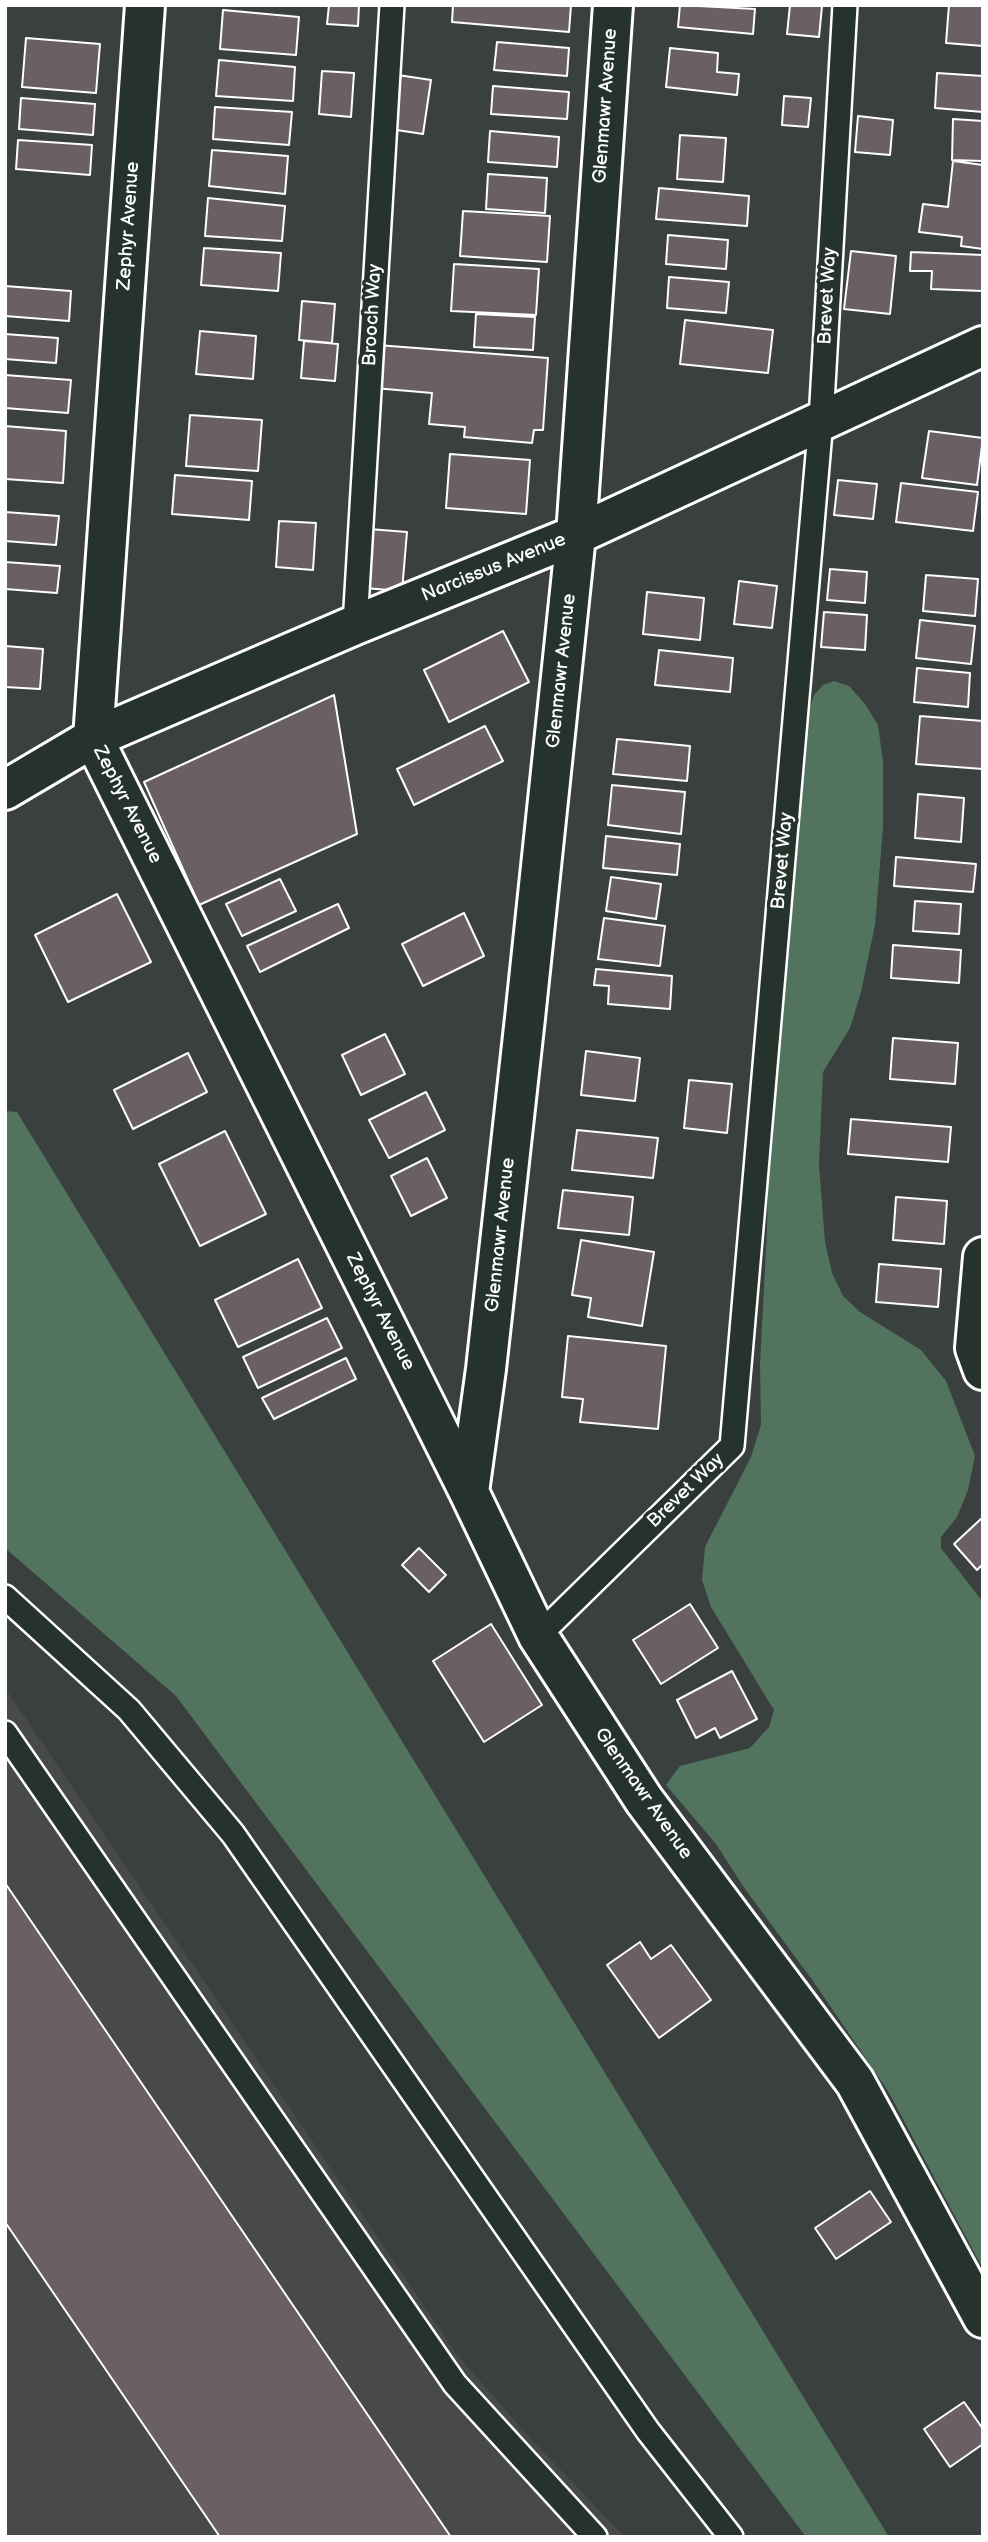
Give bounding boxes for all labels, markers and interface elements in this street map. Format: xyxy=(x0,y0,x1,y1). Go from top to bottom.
street label: Glenmawr Avenue xyxy=(589,28,623,184)
street label: Zephyr Avenue xyxy=(113,161,145,291)
street label: Brevet Way xyxy=(814,247,842,345)
street label: Brooch Way xyxy=(359,263,387,367)
street label: Narcissus Avenue xyxy=(418,529,570,607)
street label: Glenmawr Avenue xyxy=(543,593,581,749)
street label: Zephyr Avenue xyxy=(88,742,166,868)
street label: Brevet Way xyxy=(767,811,799,911)
street label: Glenmawr Avenue xyxy=(482,1157,520,1313)
street label: Zephyr Avenue xyxy=(341,1249,419,1375)
street label: Brevet Way xyxy=(643,1449,729,1533)
street label: Glenmawr Avenue xyxy=(589,1724,697,1864)

